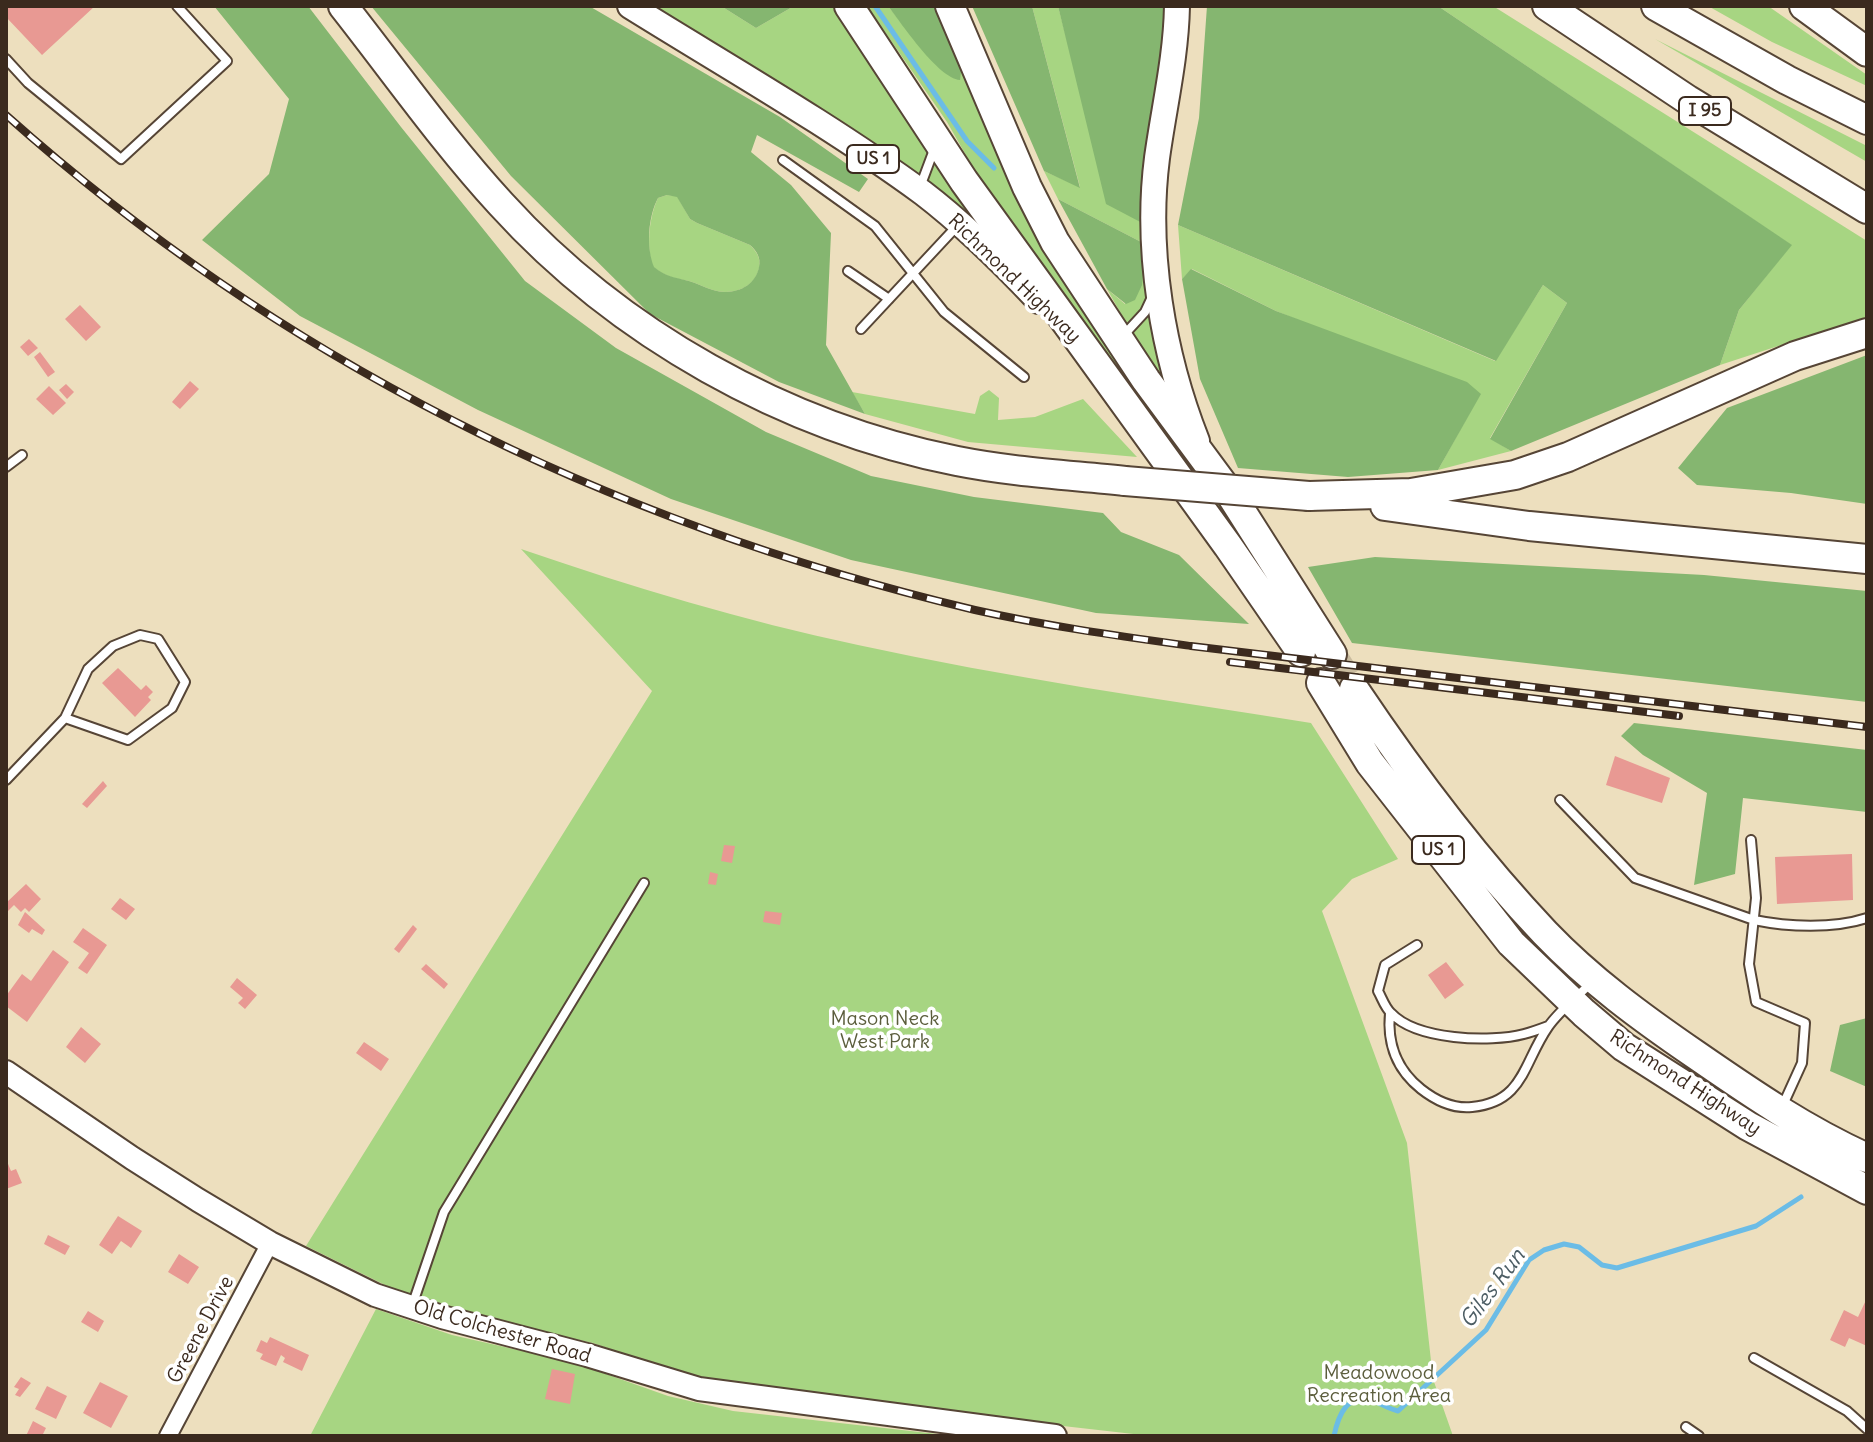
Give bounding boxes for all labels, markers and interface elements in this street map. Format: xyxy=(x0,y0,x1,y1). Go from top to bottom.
road number: I 95 xyxy=(1679,97,1731,125)
road number: US 1 xyxy=(847,145,899,173)
street label: Richmond Highway xyxy=(943,209,1085,349)
road number: US 1 xyxy=(1412,836,1464,864)
park label: Mason Neck West Park xyxy=(831,1007,939,1054)
street label: Richmond Highway xyxy=(1605,1025,1765,1141)
water label: Giles Run xyxy=(1455,1244,1531,1334)
street label: Greene Drive xyxy=(163,1272,239,1388)
street label: Old Colchester Road xyxy=(410,1295,594,1369)
park label: Meadowood Recreation Area xyxy=(1307,1361,1451,1408)

